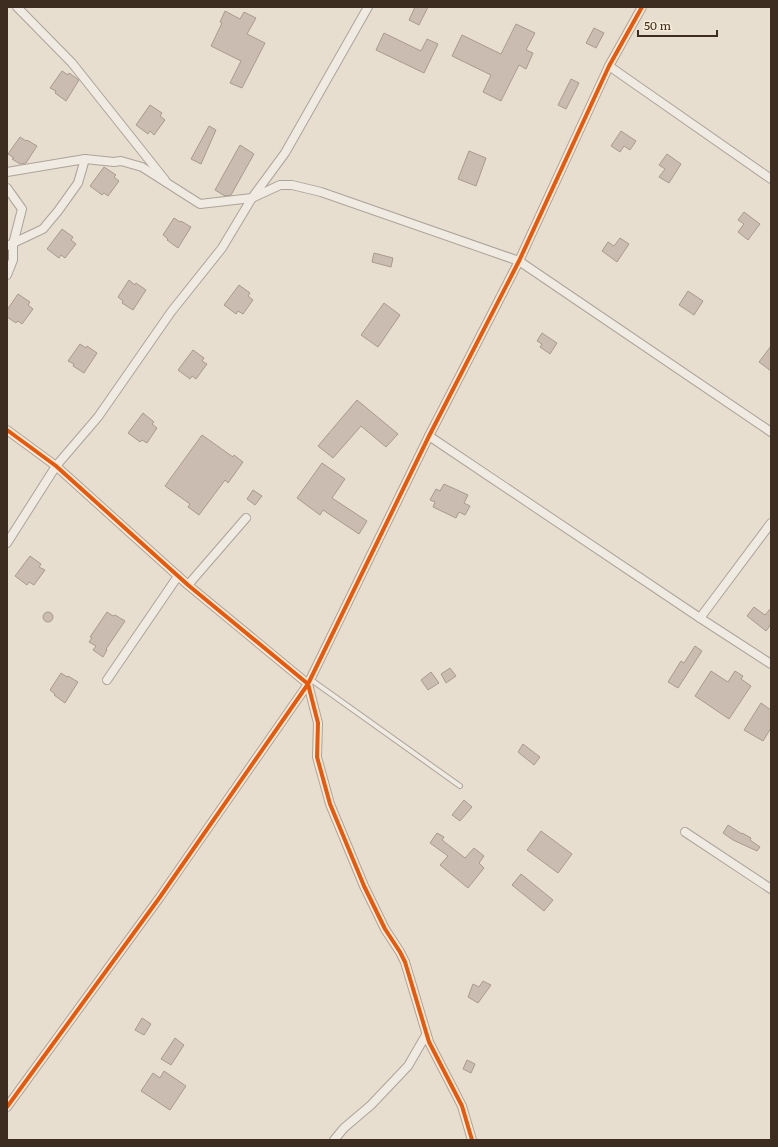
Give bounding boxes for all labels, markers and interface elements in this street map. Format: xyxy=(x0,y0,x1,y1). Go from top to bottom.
scale bar xyxy=(638,12,717,38)
text: 50 m xyxy=(644,16,671,34)

